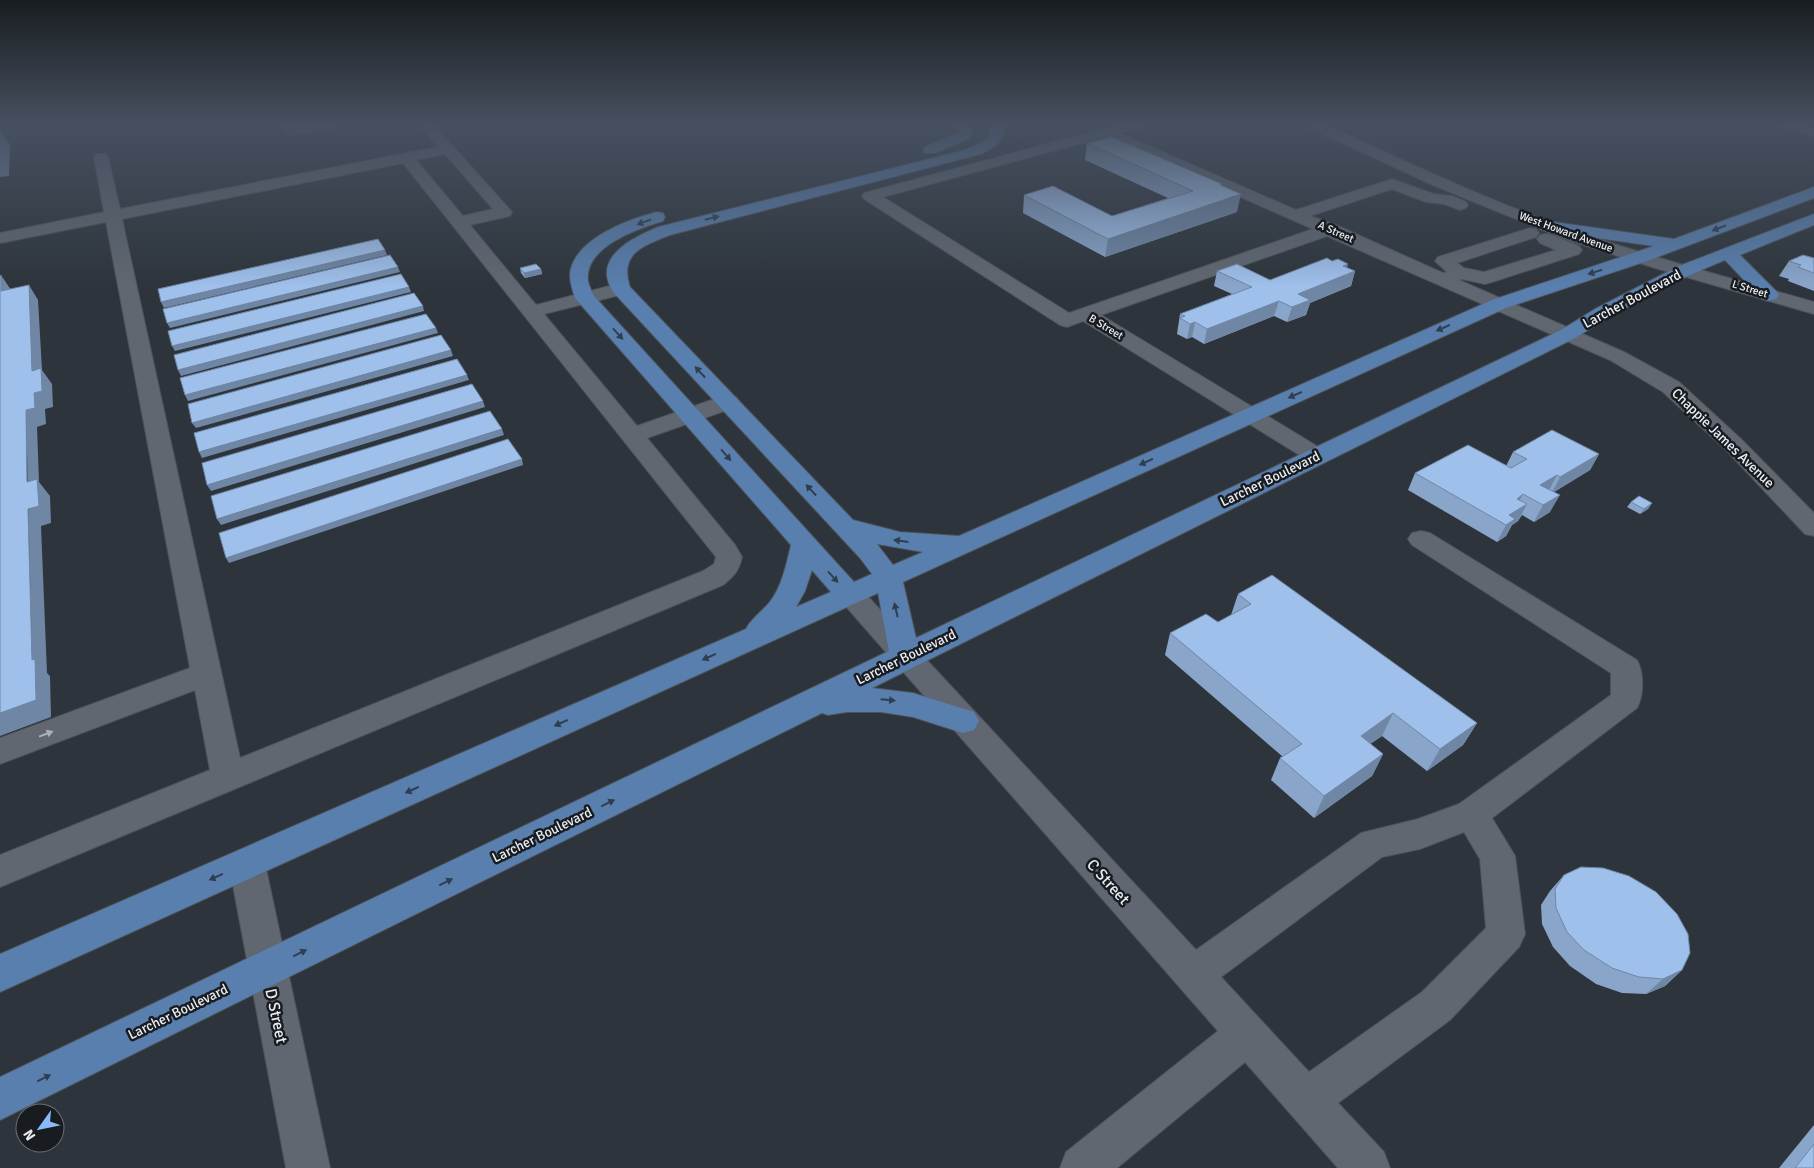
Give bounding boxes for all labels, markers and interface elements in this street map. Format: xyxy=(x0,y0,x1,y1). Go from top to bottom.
street label: West Howard Avenue xyxy=(1517,209,1615,255)
one-way arrow xyxy=(705,214,720,222)
street label: A Street xyxy=(1316,218,1356,246)
one-way arrow xyxy=(636,219,651,226)
one-way arrow xyxy=(1711,224,1726,232)
street label: Larcher Boulevard xyxy=(1580,266,1684,332)
one-way arrow xyxy=(1587,268,1602,276)
street label: L Street xyxy=(1731,277,1770,301)
street label: B Street xyxy=(1086,312,1126,342)
one-way arrow xyxy=(1436,325,1450,333)
one-way arrow xyxy=(612,327,623,340)
one-way arrow xyxy=(694,366,706,378)
street label: Chappie James Avenue xyxy=(1668,385,1778,491)
one-way arrow xyxy=(1288,392,1302,400)
one-way arrow xyxy=(720,448,732,460)
street label: Larcher Boulevard xyxy=(1217,448,1323,510)
one-way arrow xyxy=(1139,458,1153,466)
one-way arrow xyxy=(805,485,817,497)
one-way arrow xyxy=(892,537,908,545)
one-way arrow xyxy=(828,570,839,583)
one-way arrow xyxy=(892,602,900,617)
street label: Larcher Boulevard xyxy=(853,626,959,688)
one-way arrow xyxy=(702,654,716,662)
one-way arrow xyxy=(880,696,896,704)
one-way arrow xyxy=(554,720,568,728)
one-way arrow xyxy=(38,730,53,737)
one-way arrow xyxy=(405,786,419,794)
one-way arrow xyxy=(601,799,615,807)
street label: Larcher Boulevard xyxy=(489,804,595,866)
street label: C Street xyxy=(1082,855,1134,909)
one-way arrow xyxy=(209,874,223,882)
one-way arrow xyxy=(439,878,453,886)
one-way arrow xyxy=(293,949,307,957)
street label: Larcher Boulevard xyxy=(125,981,231,1043)
street label: D Street xyxy=(260,987,292,1046)
one-way arrow xyxy=(37,1074,51,1082)
north arrow xyxy=(15,1103,65,1153)
text: N xyxy=(20,1126,39,1144)

